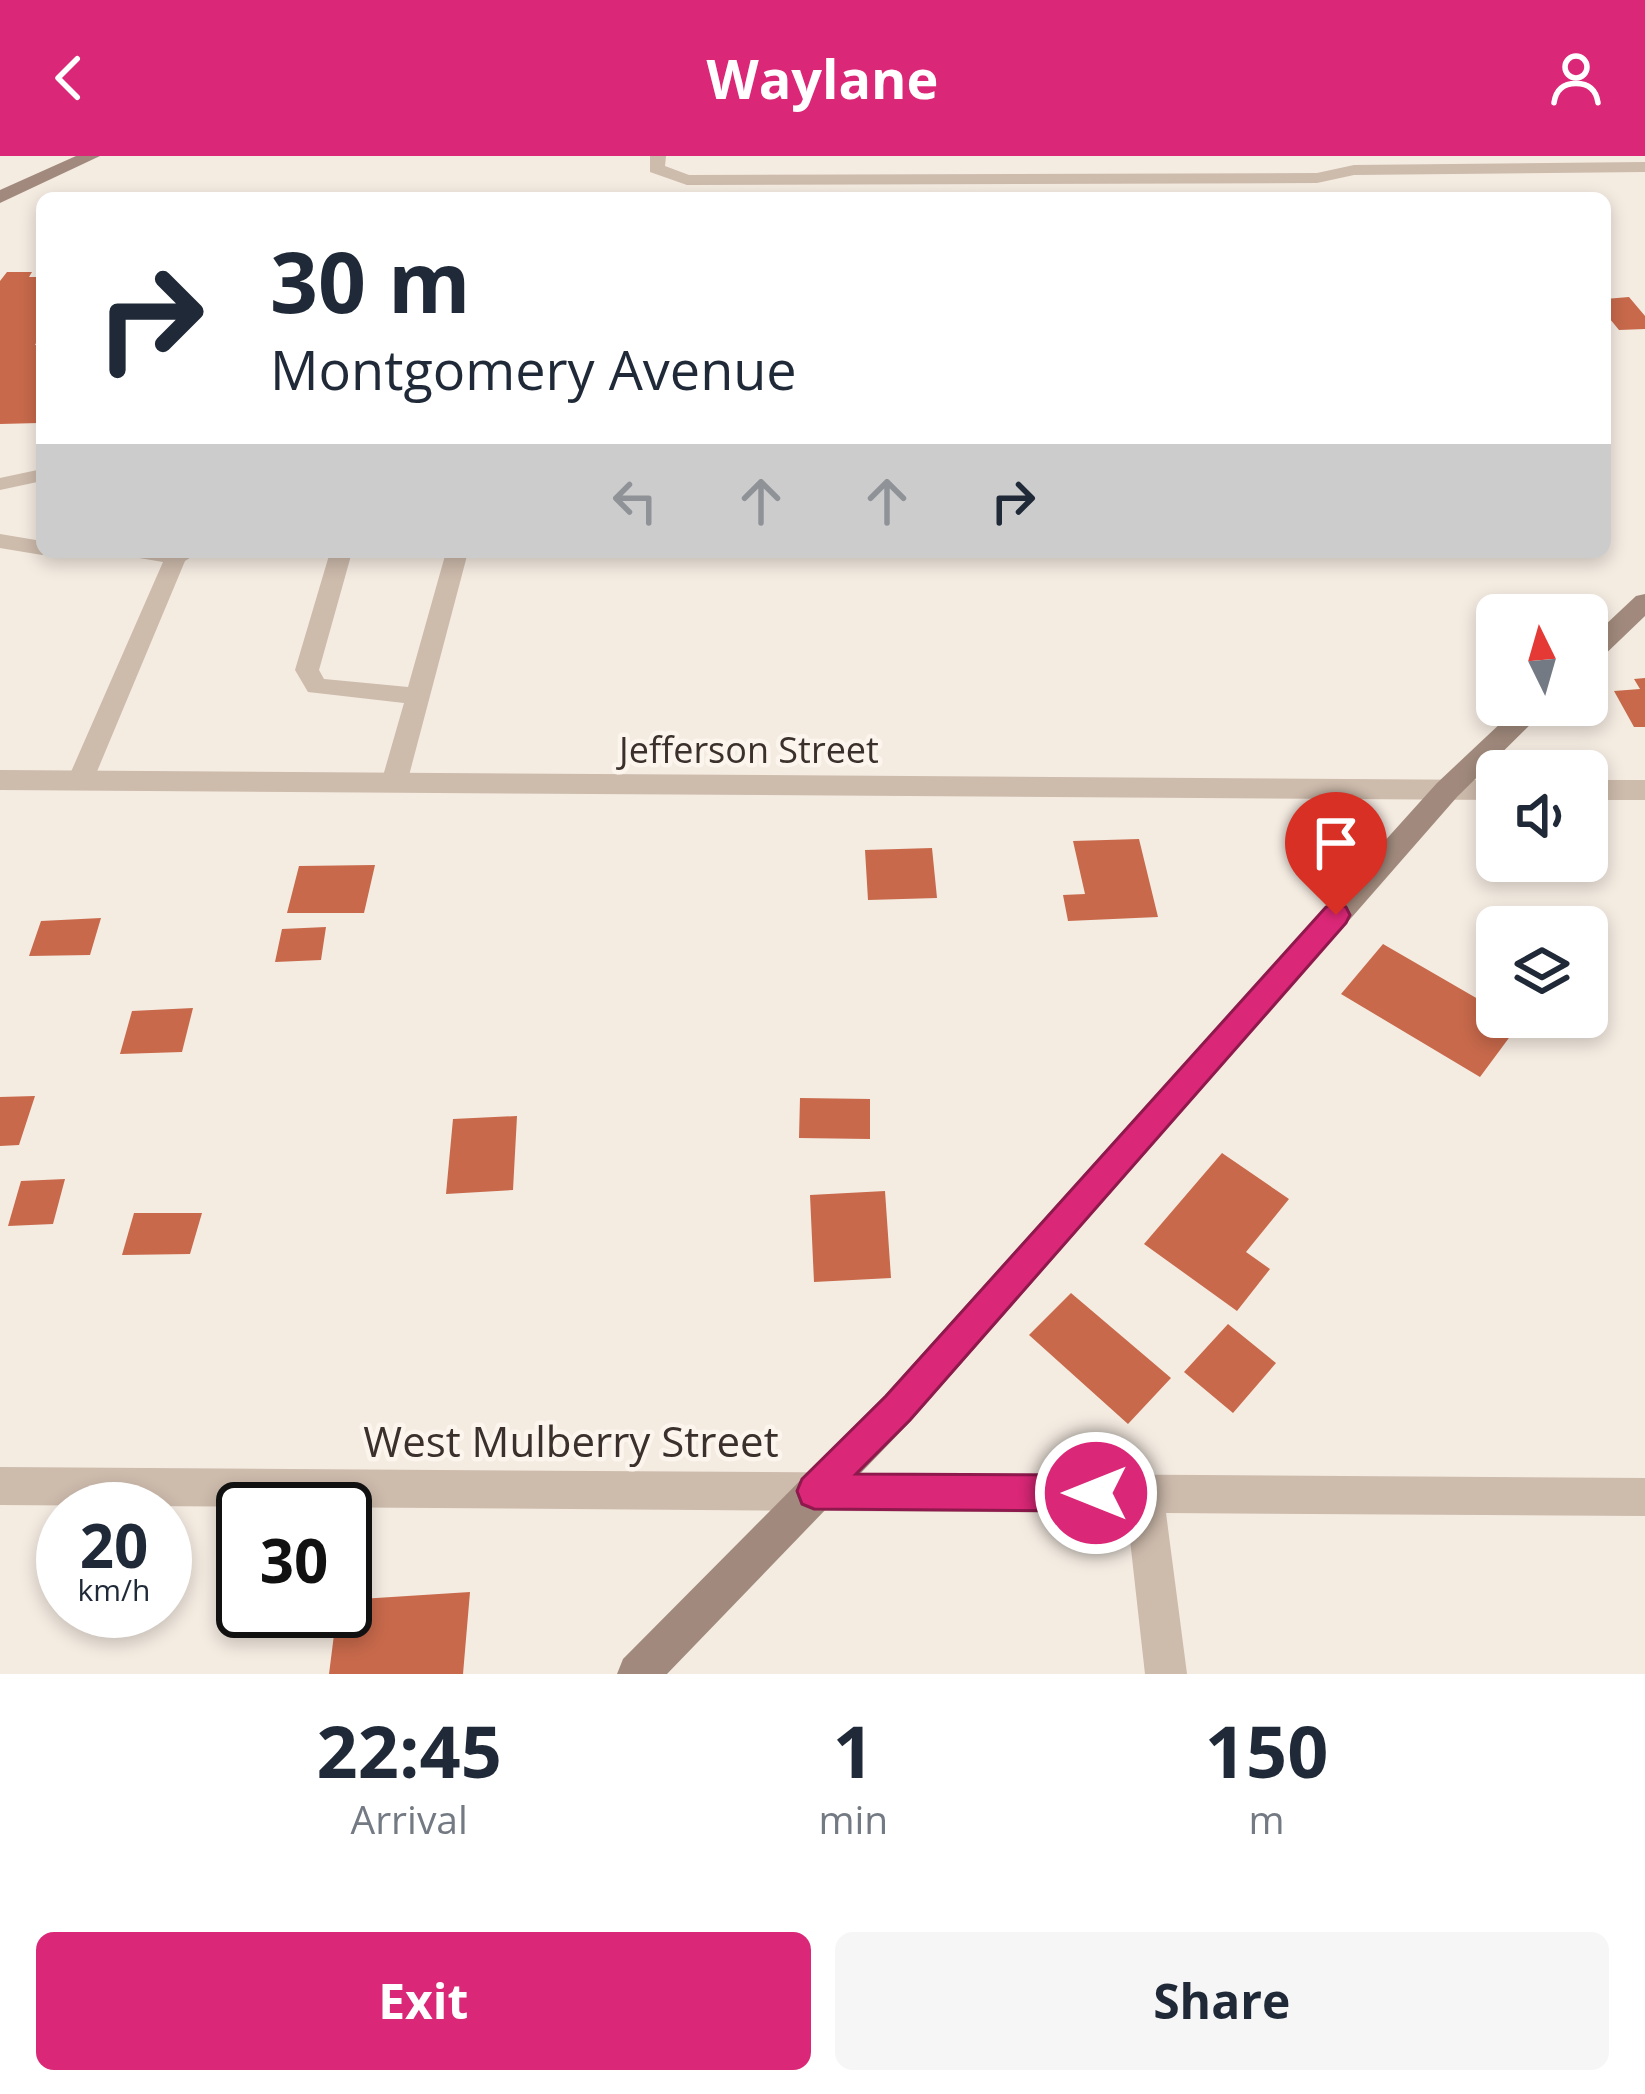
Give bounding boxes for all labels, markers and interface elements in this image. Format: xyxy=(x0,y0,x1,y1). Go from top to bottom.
text: Waylane xyxy=(706,41,939,115)
icon: back xyxy=(36,45,102,111)
icon: person xyxy=(1543,45,1609,111)
text: 30 m xyxy=(270,223,470,338)
icon: right xyxy=(72,240,228,396)
text: Montgomery Avenue xyxy=(270,332,797,406)
icon: left xyxy=(602,468,668,534)
icon: ahead xyxy=(728,468,794,534)
icon: ahead xyxy=(854,468,920,534)
icon: right xyxy=(980,468,1046,534)
north arrow xyxy=(1476,594,1608,726)
map controls xyxy=(1476,594,1608,1038)
street label: Jefferson Street xyxy=(616,725,879,774)
button: sound xyxy=(1476,750,1608,882)
pin xyxy=(1285,792,1387,915)
icon: arrive xyxy=(1303,810,1369,876)
button: layers xyxy=(1476,906,1608,1038)
street label: West Mulberry Street xyxy=(363,1412,779,1469)
position arrow xyxy=(1033,1430,1159,1556)
speed limit sign: 30 xyxy=(216,1482,372,1638)
text: 20 xyxy=(80,1504,148,1586)
text: km/h xyxy=(78,1569,150,1610)
text: 22:45 xyxy=(317,1701,502,1799)
text: 1 xyxy=(833,1701,874,1799)
text: 150 xyxy=(1205,1701,1328,1799)
text: Arrival xyxy=(351,1792,468,1845)
text: min xyxy=(818,1792,888,1845)
text: m xyxy=(1249,1792,1285,1845)
button: Exit xyxy=(36,1932,811,2070)
button: Share xyxy=(835,1932,1609,2070)

